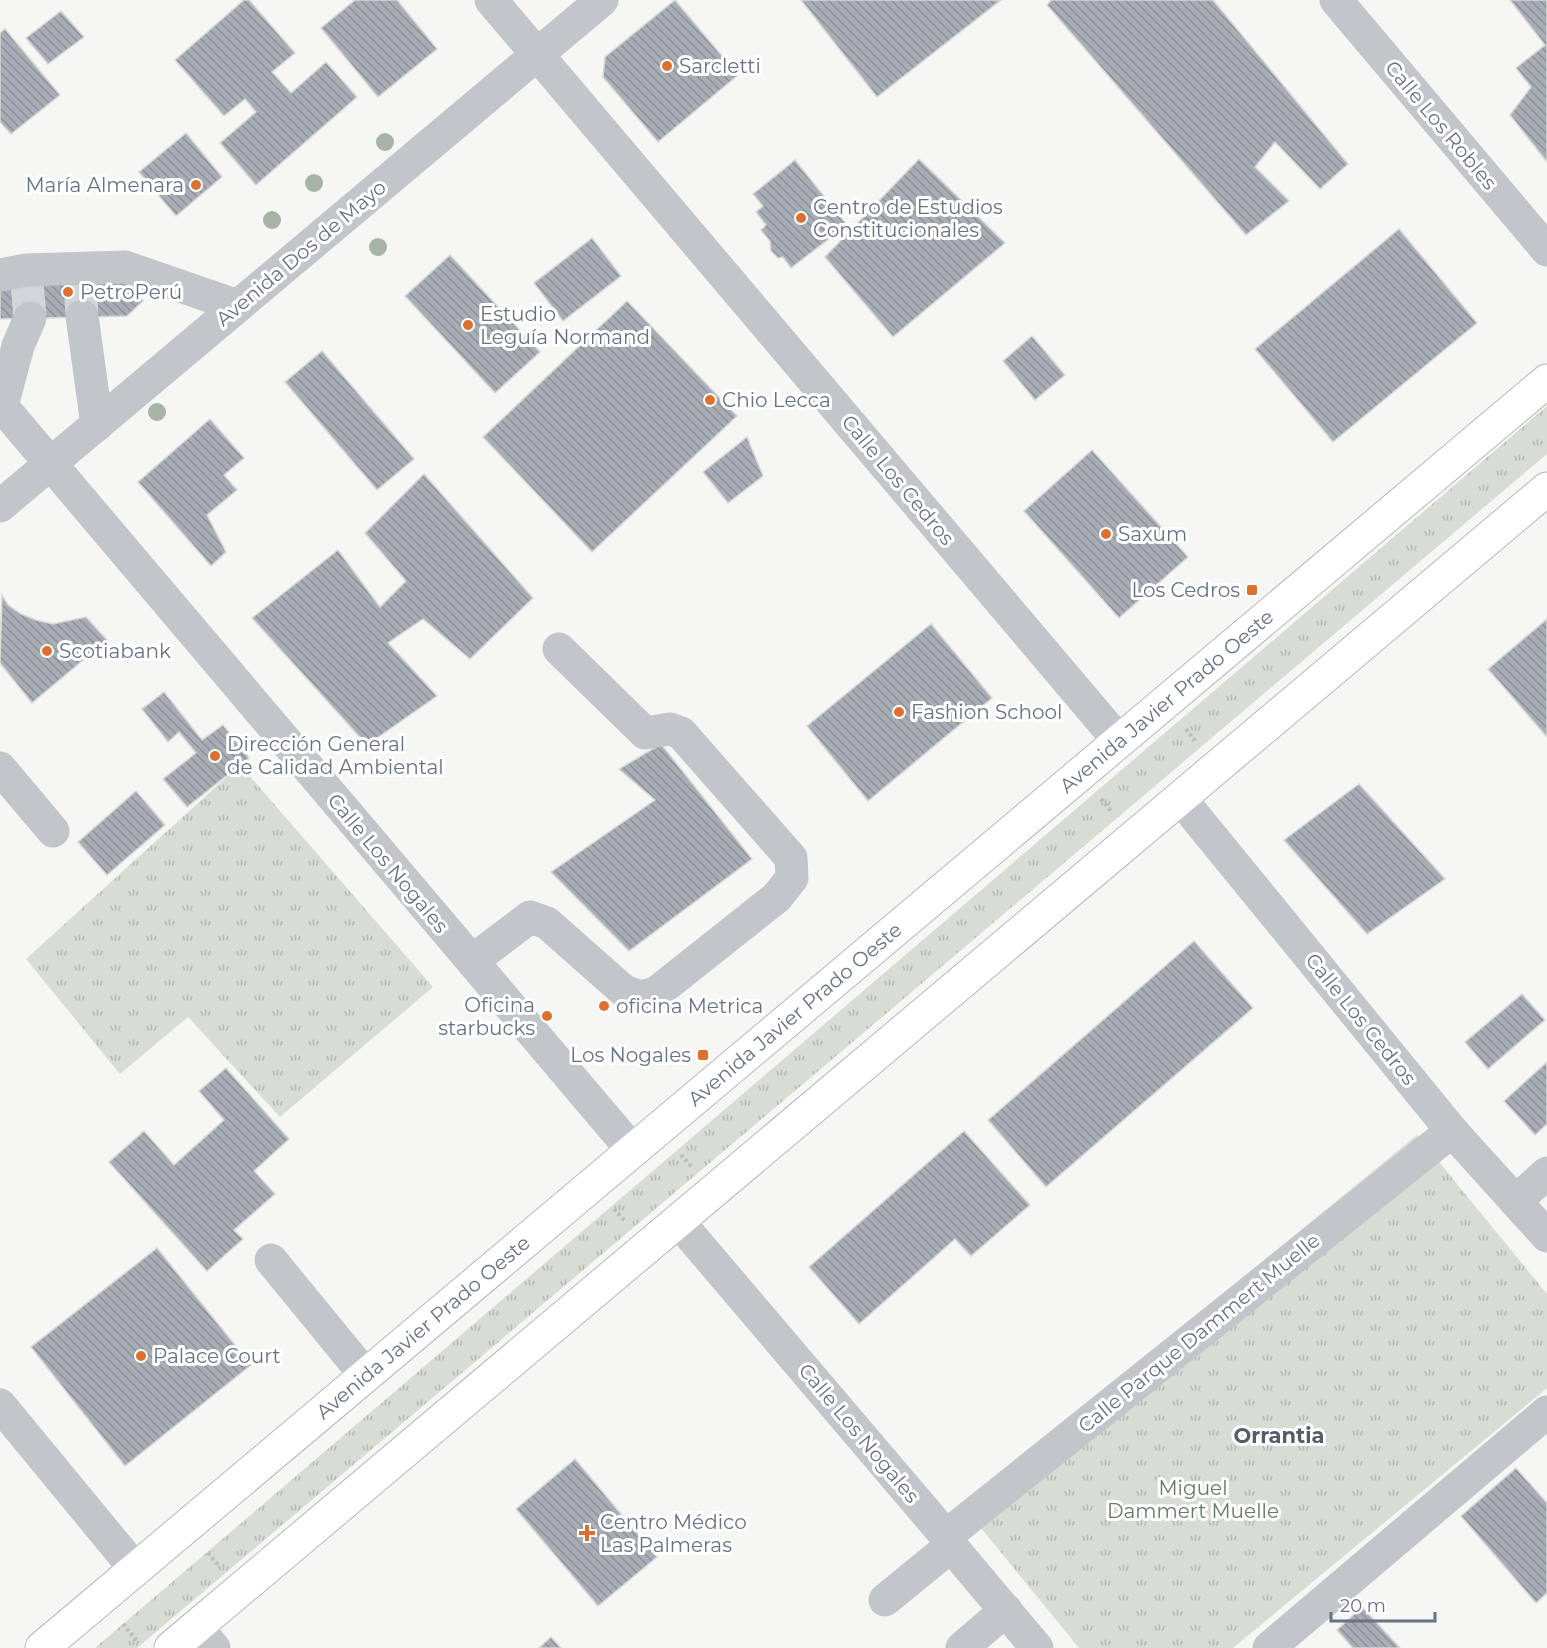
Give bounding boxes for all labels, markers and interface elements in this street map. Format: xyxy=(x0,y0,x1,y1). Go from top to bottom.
place label: Sarcletti xyxy=(679,54,761,78)
street label: Calle Los Robles xyxy=(1380,56,1502,195)
marker: Sarcletti xyxy=(660,59,674,73)
place label: María Almenara xyxy=(25,173,184,197)
street label: Avenida Dos de Mayo xyxy=(211,175,391,331)
marker: María Almenara xyxy=(189,178,203,192)
place label: Centro de Estudios Constitucionales xyxy=(813,195,1003,242)
marker: Centro de Estudios Constitucionales xyxy=(794,211,808,225)
place label: PetroPerú xyxy=(80,280,182,304)
marker: PetroPerú xyxy=(61,285,75,299)
place label: Estudio Leguía Normand xyxy=(480,302,650,349)
marker: Estudio Leguía Normand xyxy=(461,318,475,332)
place label: Chio Lecca xyxy=(722,388,831,412)
marker: Chio Lecca xyxy=(703,393,717,407)
street label: Calle Los Cedros xyxy=(837,410,960,550)
place label: Saxum xyxy=(1118,522,1187,546)
marker: Saxum xyxy=(1099,527,1113,541)
place label: Los Cedros xyxy=(1131,578,1240,602)
marker: Los Cedros xyxy=(1245,583,1259,597)
street label: Avenida Javier Prado Oeste xyxy=(1055,604,1278,798)
place label: Scotiabank xyxy=(59,639,171,663)
marker: Scotiabank xyxy=(40,644,54,658)
place label: Fashion School xyxy=(911,700,1062,724)
marker: Fashion School xyxy=(892,705,906,719)
place label: Dirección General de Calidad Ambiental xyxy=(227,732,444,779)
marker: Dirección General de Calidad Ambiental xyxy=(208,749,222,763)
street label: Calle Los Nogales xyxy=(323,788,453,938)
street label: Avenida Javier Prado Oeste xyxy=(683,917,907,1111)
street label: Calle Los Cedros xyxy=(1301,948,1422,1090)
place label: Oficina starbucks xyxy=(438,993,535,1040)
place label: oficina Metrica xyxy=(616,994,763,1018)
marker: oficina Metrica xyxy=(597,999,611,1013)
marker: Oficina starbucks xyxy=(540,1009,554,1023)
place label: Los Nogales xyxy=(570,1043,691,1067)
marker: Los Nogales xyxy=(696,1048,710,1062)
street label: Calle Parque Dammert Muelle xyxy=(1073,1228,1325,1438)
street label: Avenida Javier Prado Oeste xyxy=(311,1230,535,1424)
place label: Palace Court xyxy=(153,1344,281,1368)
marker: Palace Court xyxy=(134,1349,148,1363)
street label: Calle Los Nogales xyxy=(794,1358,924,1508)
district label: Orrantia xyxy=(1234,1423,1324,1448)
park label: Miguel Dammert Muelle xyxy=(1107,1476,1279,1523)
place label: Centro Médico Las Palmeras xyxy=(600,1510,747,1557)
marker: Centro Médico Las Palmeras xyxy=(578,1524,596,1542)
scale bar xyxy=(1331,1585,1434,1623)
text: 20 m xyxy=(1340,1595,1386,1617)

